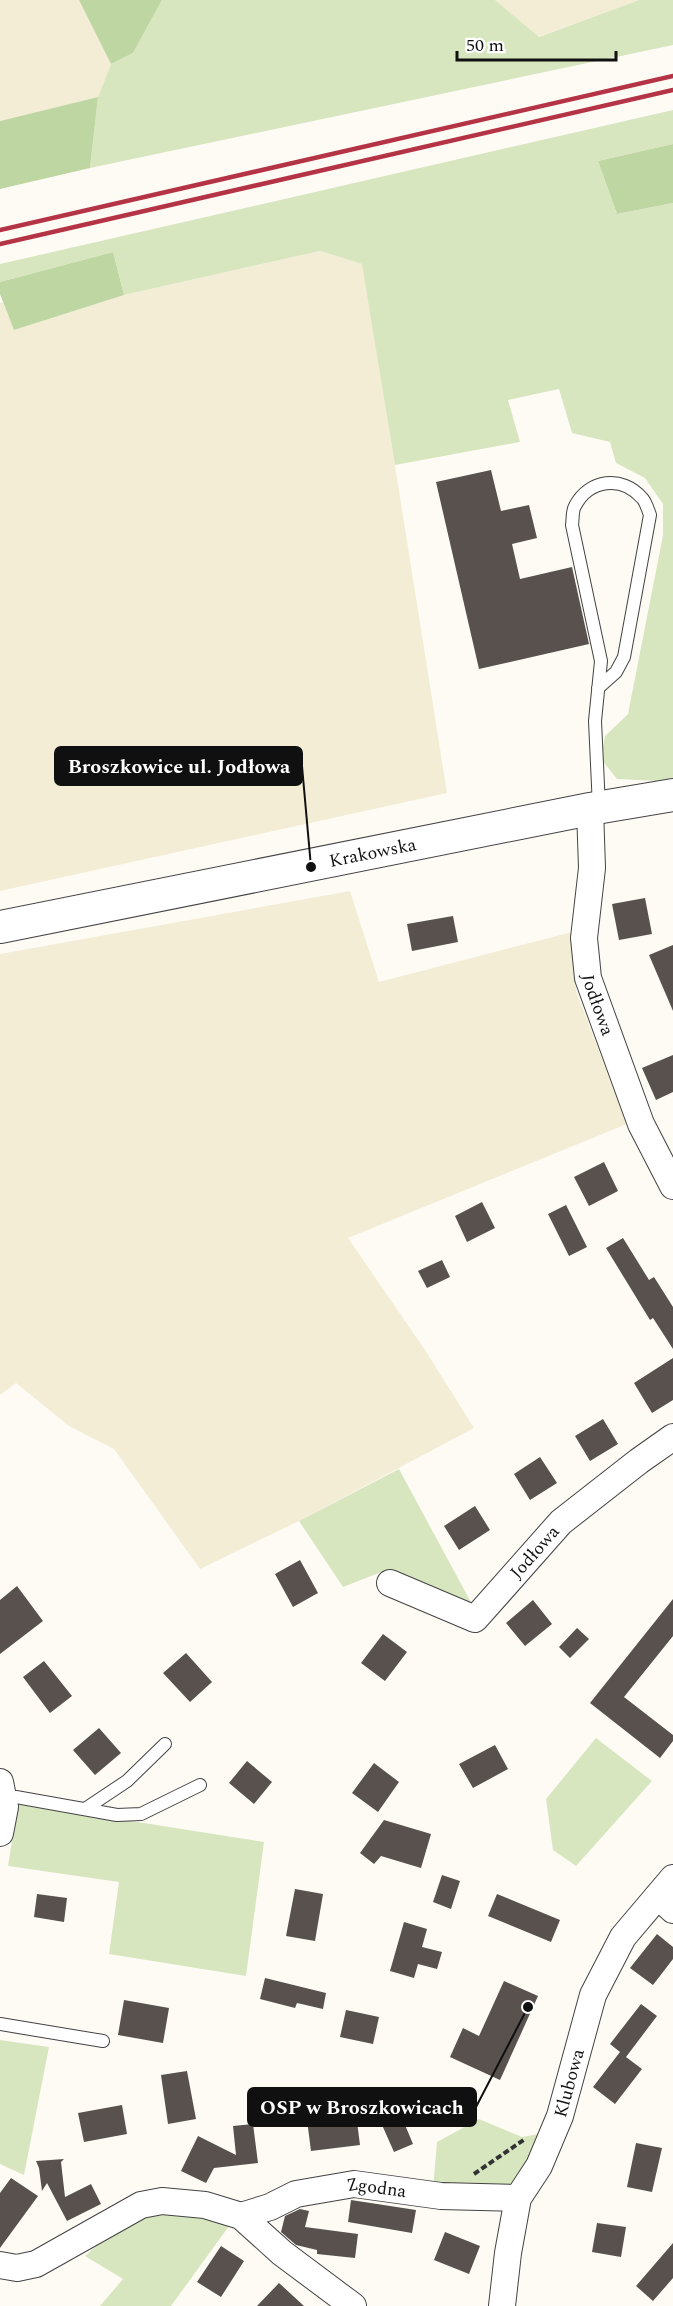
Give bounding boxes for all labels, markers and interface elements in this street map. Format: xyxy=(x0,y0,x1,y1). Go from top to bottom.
scale bar xyxy=(457,24,616,62)
text: 50 m xyxy=(466,32,504,59)
callout: Broszkowice ul. Jodłowa xyxy=(55,747,302,785)
text: Broszkowice ul. Jodłowa xyxy=(68,752,291,782)
street label: Krakowska xyxy=(327,831,419,875)
street label: Jodłowa xyxy=(574,973,621,1040)
street label: Jodłowa xyxy=(504,1519,566,1585)
street label: Klubowa xyxy=(547,2045,592,2121)
callout: OSP w Broszkowicach xyxy=(248,2088,476,2126)
text: OSP w Broszkowicach xyxy=(260,2093,464,2123)
street label: Zgodna xyxy=(345,2171,408,2205)

